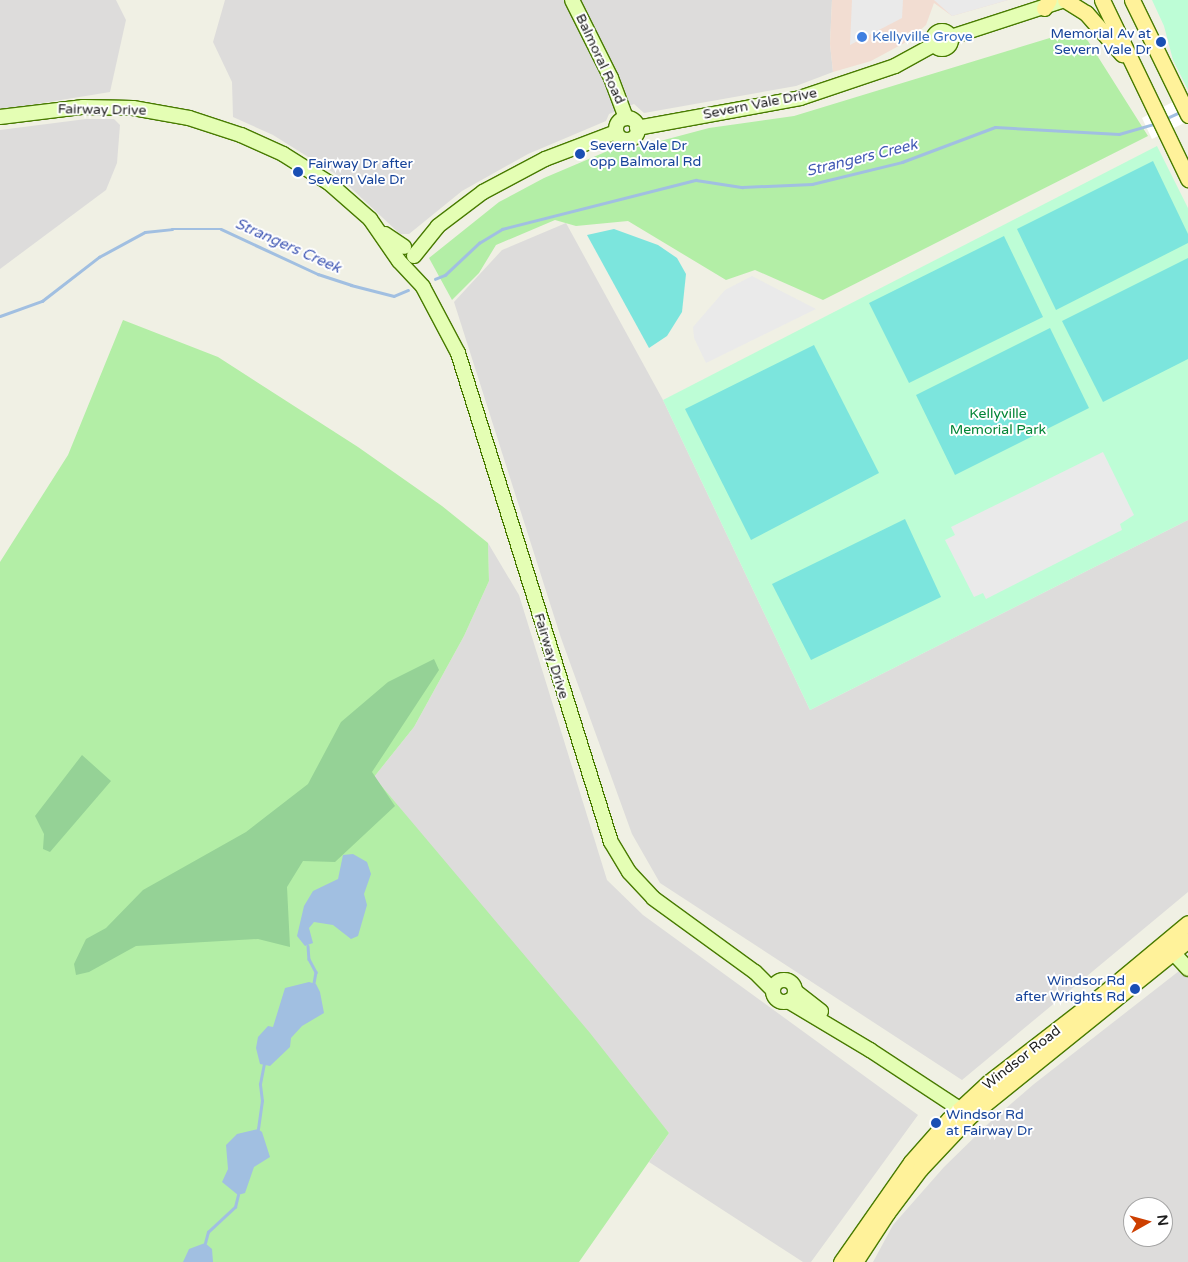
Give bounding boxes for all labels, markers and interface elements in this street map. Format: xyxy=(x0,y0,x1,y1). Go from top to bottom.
street label: Balmoral Road xyxy=(572,11,628,107)
place label: Memorial Av at Severn Vale Dr xyxy=(1050,26,1151,58)
place label: Kellyville Grove xyxy=(872,29,973,45)
marker: Kellyville Grove xyxy=(856,31,868,43)
marker: Memorial Av at Severn Vale Dr xyxy=(1155,36,1167,48)
street label: Severn Vale Drive xyxy=(702,85,818,123)
street label: Fairway Drive xyxy=(58,101,146,119)
water label: Strangers Creek xyxy=(805,136,919,180)
place label: Severn Vale Dr opp Balmoral Rd xyxy=(590,138,701,170)
marker: Severn Vale Dr opp Balmoral Rd xyxy=(574,148,586,160)
place label: Fairway Dr after Severn Vale Dr xyxy=(308,156,413,188)
marker: Fairway Dr after Severn Vale Dr xyxy=(292,166,304,178)
water label: Strangers Creek xyxy=(232,215,344,277)
park label: Kellyville Memorial Park xyxy=(950,406,1046,438)
street label: Fairway Drive xyxy=(530,611,572,701)
place label: Windsor Rd after Wrights Rd xyxy=(1015,973,1125,1006)
marker: Windsor Rd after Wrights Rd xyxy=(1129,983,1141,995)
street label: Windsor Road xyxy=(980,1022,1064,1094)
place label: Windsor Rd at Fairway Dr xyxy=(946,1107,1033,1140)
marker: Windsor Rd at Fairway Dr xyxy=(930,1117,942,1129)
north arrow xyxy=(1123,1197,1173,1247)
text: N xyxy=(1153,1214,1172,1227)

